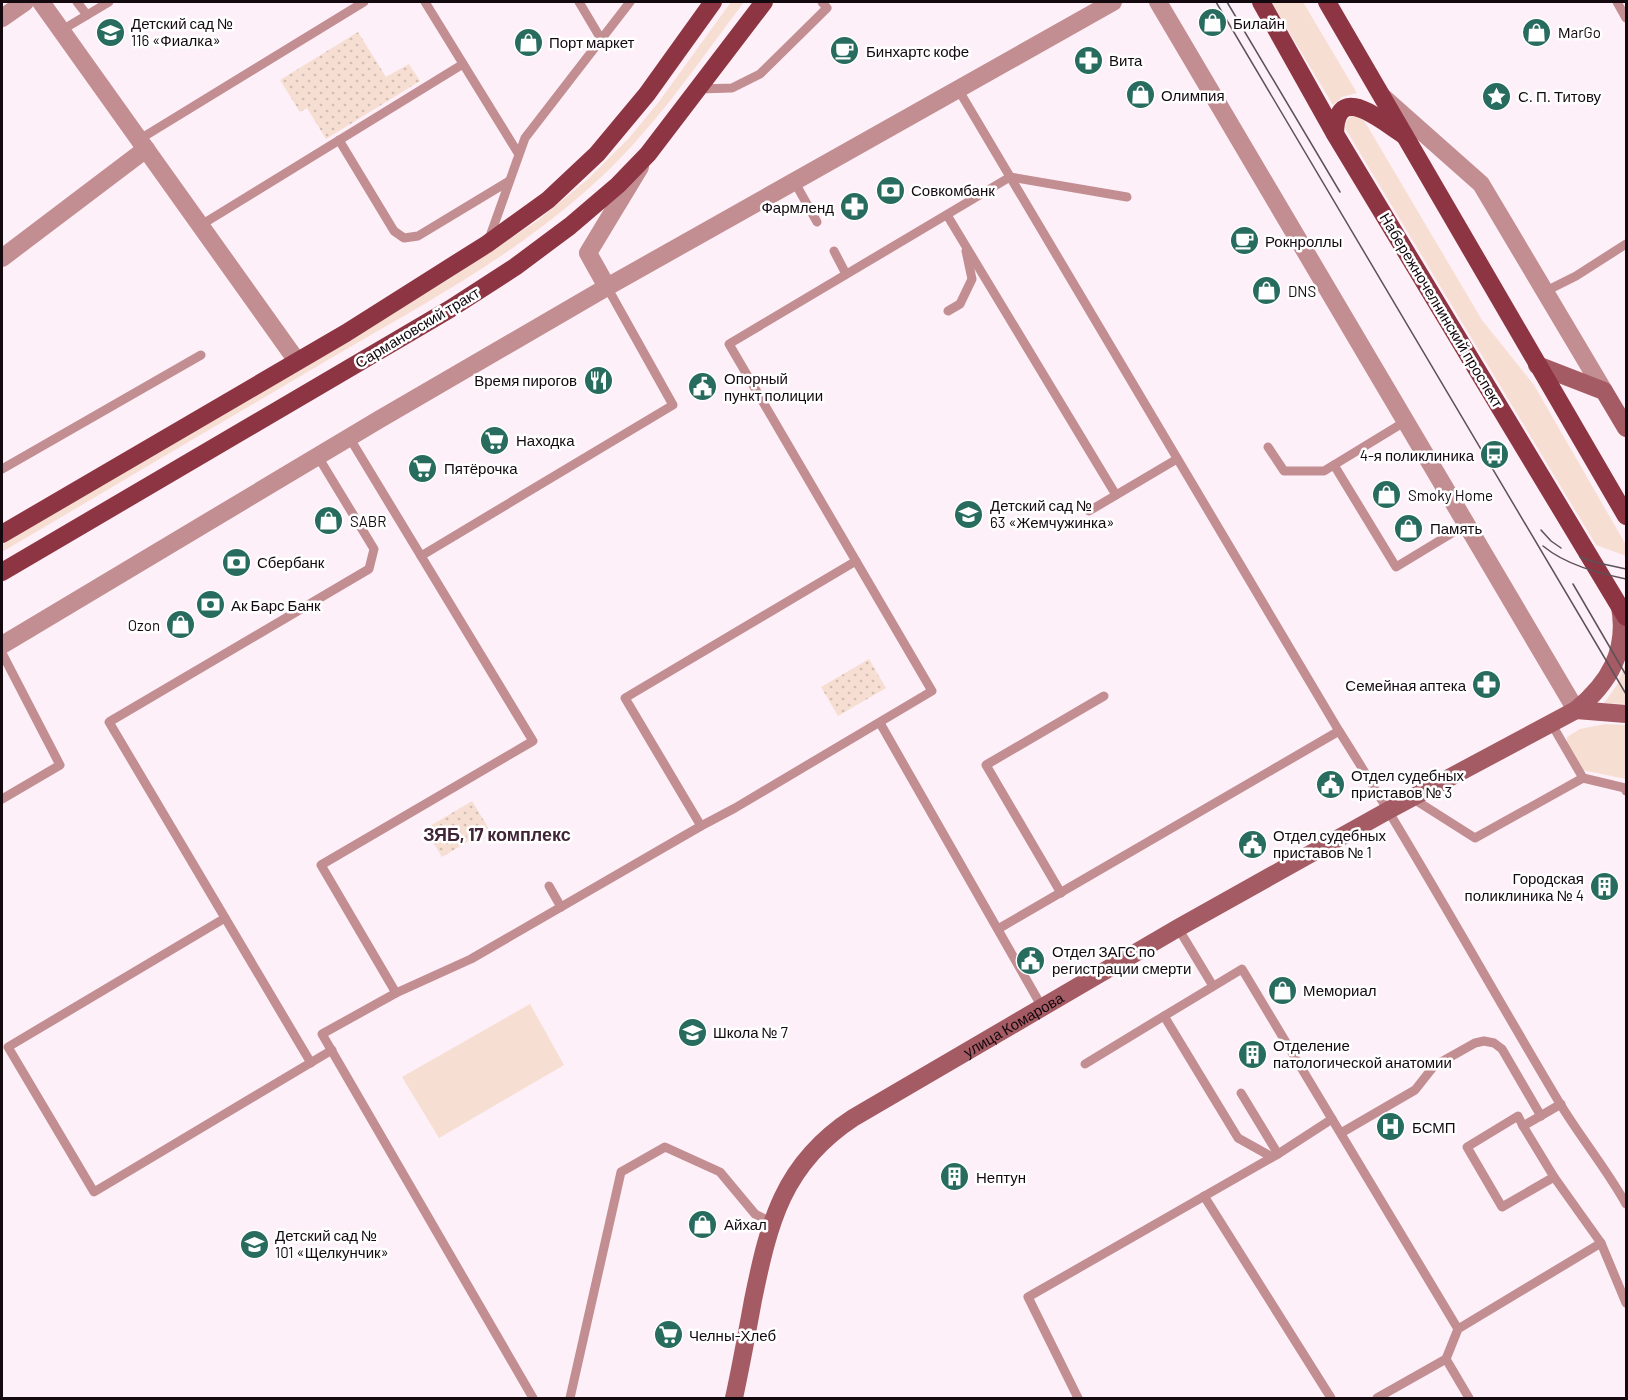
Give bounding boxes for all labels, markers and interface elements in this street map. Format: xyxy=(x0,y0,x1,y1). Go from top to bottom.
shop icon: Билайн xyxy=(1196,7,1228,39)
place label: Детский сад № 116 «Фиалка» xyxy=(131,14,233,49)
place label: Билайн xyxy=(1233,14,1285,32)
school or university icon: Детский сад № 116 «Фиалка» xyxy=(94,16,126,48)
shop icon: МarGo xyxy=(1521,16,1553,48)
place label: МarGo xyxy=(1558,23,1601,41)
shop icon: Порт маркет xyxy=(512,26,544,58)
place label: Порт маркет xyxy=(549,33,635,51)
cafe icon: Бинхартс кофе xyxy=(829,35,861,67)
place label: Бинхартс кофе xyxy=(866,42,969,60)
pharmacy icon: Вита xyxy=(1072,44,1104,76)
place label: Вита xyxy=(1109,51,1143,69)
shop icon: Олимпия xyxy=(1124,79,1156,111)
place icon: С. П. Титову xyxy=(1481,80,1513,112)
place label: Олимпия xyxy=(1161,86,1225,104)
place label: С. П. Титову xyxy=(1518,87,1602,105)
bank icon: Совкомбанк xyxy=(874,174,906,206)
place label: Совкомбанк xyxy=(911,181,995,199)
pharmacy icon: Фармленд xyxy=(839,191,871,223)
place label: Фармленд xyxy=(761,198,834,216)
street label: Набережночелнинский проспект xyxy=(1377,209,1508,411)
cafe icon: Рокнроллы xyxy=(1228,225,1260,257)
place label: Рокнроллы xyxy=(1265,232,1342,250)
shop icon: DNS xyxy=(1251,275,1283,307)
place label: DNS xyxy=(1288,282,1316,300)
street label: Сармановский тракт xyxy=(352,283,482,371)
restaurant icon: Время пирогов xyxy=(582,364,614,396)
place label: Опорный пункт полиции xyxy=(724,369,823,404)
place label: Время пирогов xyxy=(474,371,577,389)
public building icon: Опорный пункт полиции xyxy=(687,371,719,403)
supermarket icon: Находка xyxy=(479,424,511,456)
place label: Находка xyxy=(516,431,575,449)
bus stop icon: 4-я поликлиника xyxy=(1479,439,1511,471)
place label: 4-я поликлиника xyxy=(1360,446,1475,464)
supermarket icon: Пятёрочка xyxy=(407,452,439,484)
place label: Пятёрочка xyxy=(444,459,518,477)
shop icon: Smoky Home xyxy=(1371,479,1403,511)
place label: Smoky Home xyxy=(1408,486,1493,504)
place label: Детский сад № 63 «Жемчужинка» xyxy=(990,496,1114,531)
school or university icon: Детский сад № 63 «Жемчужинка» xyxy=(953,498,985,530)
shop icon: SABR xyxy=(313,505,345,537)
place label: SABR xyxy=(350,512,386,530)
shop icon: Память xyxy=(1393,512,1425,544)
place label: Память xyxy=(1430,519,1482,537)
bank icon: Сбербанк xyxy=(220,546,252,578)
place label: Сбербанк xyxy=(257,553,325,571)
bank icon: Ак Барс Банк xyxy=(194,589,226,621)
place label: Ак Барс Банк xyxy=(231,596,321,614)
shop icon: Ozon xyxy=(165,609,197,641)
place label: Ozon xyxy=(128,616,160,634)
pharmacy icon: Семейная аптека xyxy=(1471,669,1503,701)
place label: Семейная аптека xyxy=(1345,676,1467,694)
place label: Отдел судебных приставов № 3 xyxy=(1351,766,1464,801)
public building icon: Отдел судебных приставов № 3 xyxy=(1314,768,1346,800)
district label: ЗЯБ, 17 комплекс xyxy=(423,823,571,845)
place label: Отдел судебных приставов № 1 xyxy=(1273,826,1386,861)
public building icon: Отдел судебных приставов № 1 xyxy=(1236,828,1268,860)
place label: Городская поликлиника № 4 xyxy=(1465,869,1584,904)
building icon: Городская поликлиника № 4 xyxy=(1589,871,1621,903)
place label: Отдел ЗАГС по регистрации смерти xyxy=(1052,942,1191,977)
public building icon: Отдел ЗАГС по регистрации смерти xyxy=(1015,944,1047,976)
shop icon: Мемориал xyxy=(1266,974,1298,1006)
place label: Мемориал xyxy=(1303,981,1376,999)
street label: улица Комарова xyxy=(960,988,1067,1061)
school or university icon: Школа № 7 xyxy=(676,1016,708,1048)
place label: Школа № 7 xyxy=(713,1023,788,1041)
place label: Отделение патологической анатомии xyxy=(1273,1036,1452,1071)
building icon: Отделение патологической анатомии xyxy=(1236,1038,1268,1070)
hospital icon: БСМП xyxy=(1375,1111,1407,1143)
place label: БСМП xyxy=(1412,1118,1456,1136)
building icon: Нептун xyxy=(939,1161,971,1193)
place label: Нептун xyxy=(976,1168,1026,1186)
shop icon: Айхал xyxy=(687,1208,719,1240)
place label: Айхал xyxy=(724,1215,767,1233)
place label: Детский сад № 101 «Щелкунчик» xyxy=(275,1226,389,1261)
school or university icon: Детский сад № 101 «Щелкунчик» xyxy=(238,1228,270,1260)
supermarket icon: Челны-Хлеб xyxy=(652,1319,684,1351)
place label: Челны-Хлеб xyxy=(689,1326,776,1344)

